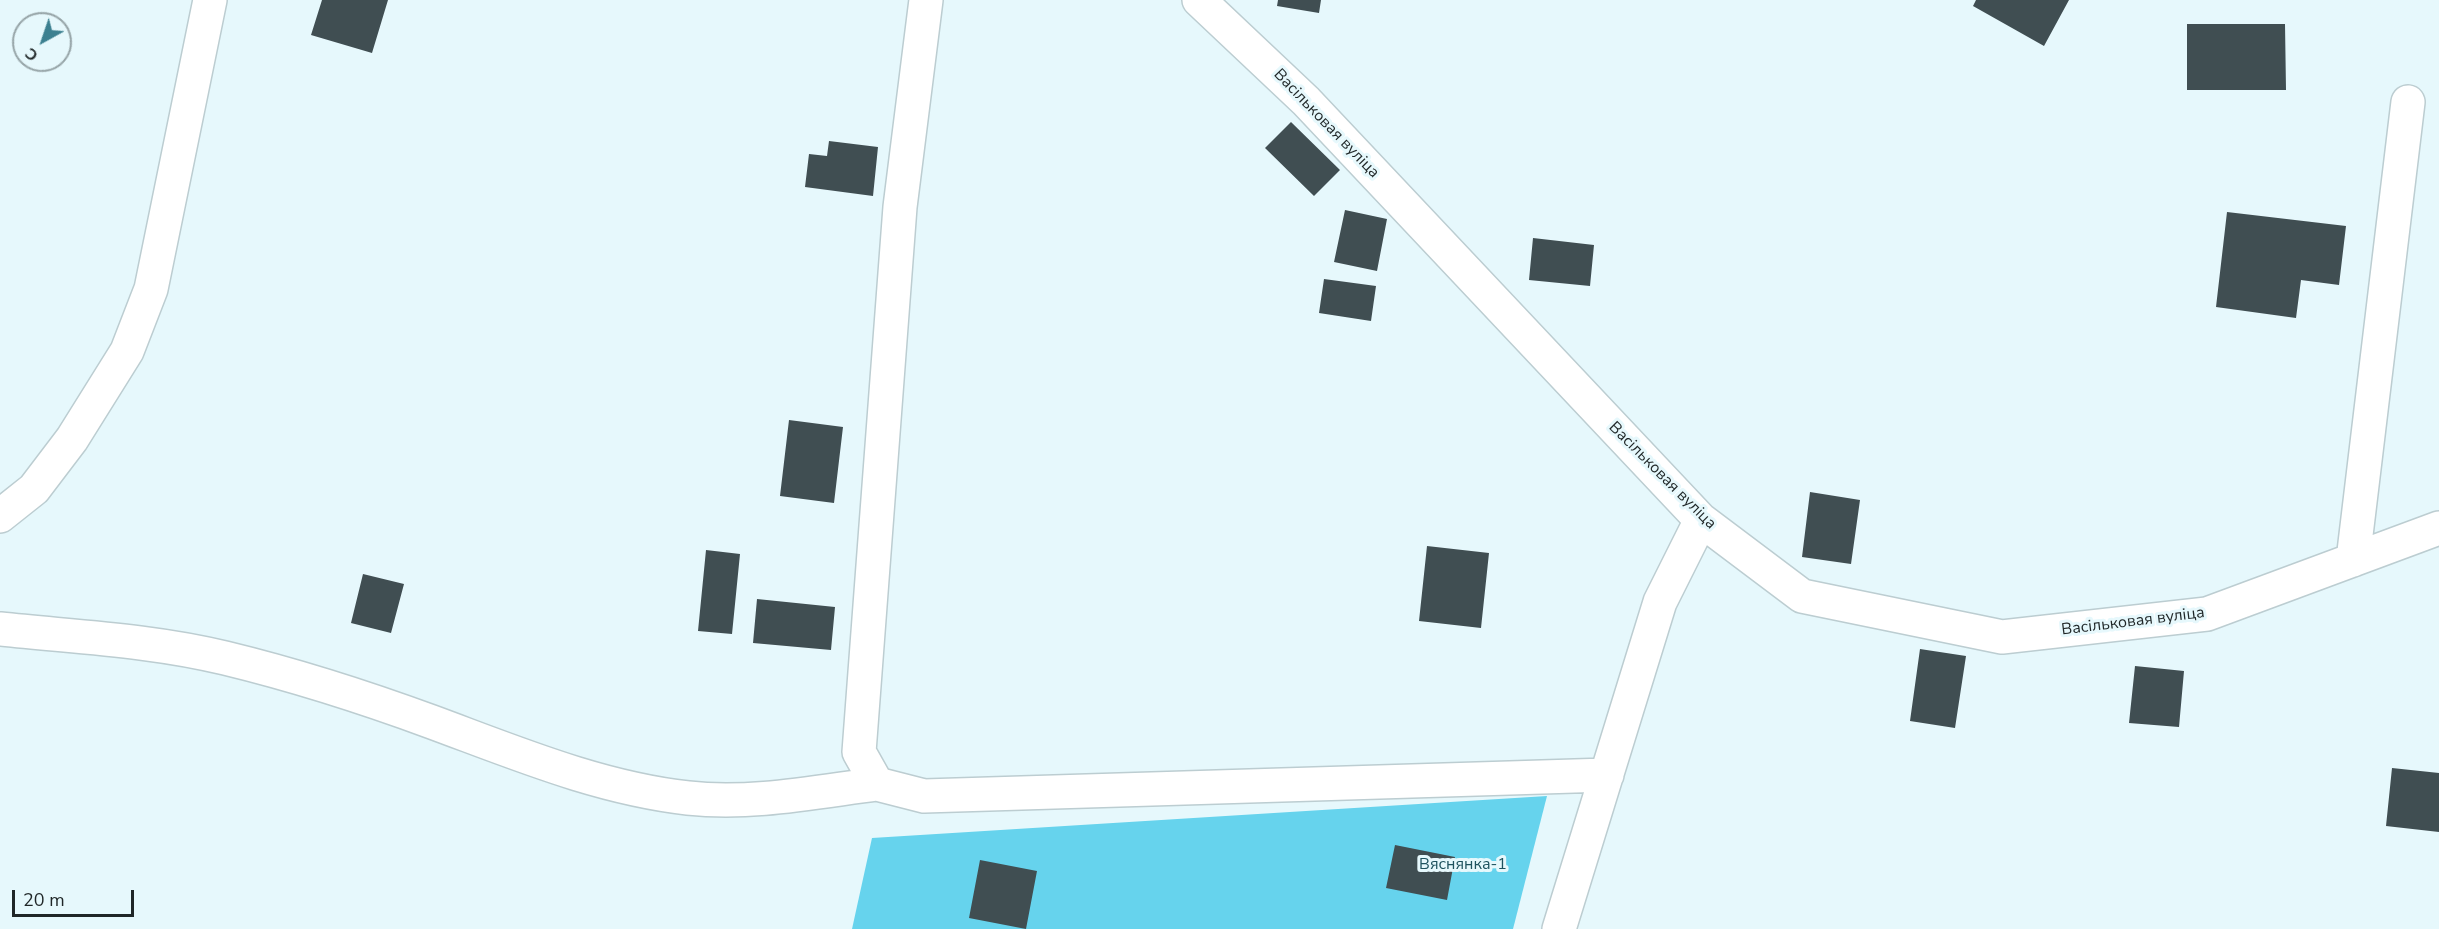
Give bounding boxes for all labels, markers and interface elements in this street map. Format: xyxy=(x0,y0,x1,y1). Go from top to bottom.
north arrow xyxy=(12,12,72,72)
text: С xyxy=(20,42,43,66)
street label: Васільковая вуліца xyxy=(1269,65,1383,183)
street label: Васільковая вуліца xyxy=(1604,418,1720,534)
street label: Васільковая вуліца xyxy=(2060,604,2206,640)
park label: Вяснянка-1 xyxy=(1419,855,1507,875)
scale bar xyxy=(15,878,136,916)
text: 20 m xyxy=(23,888,65,912)

